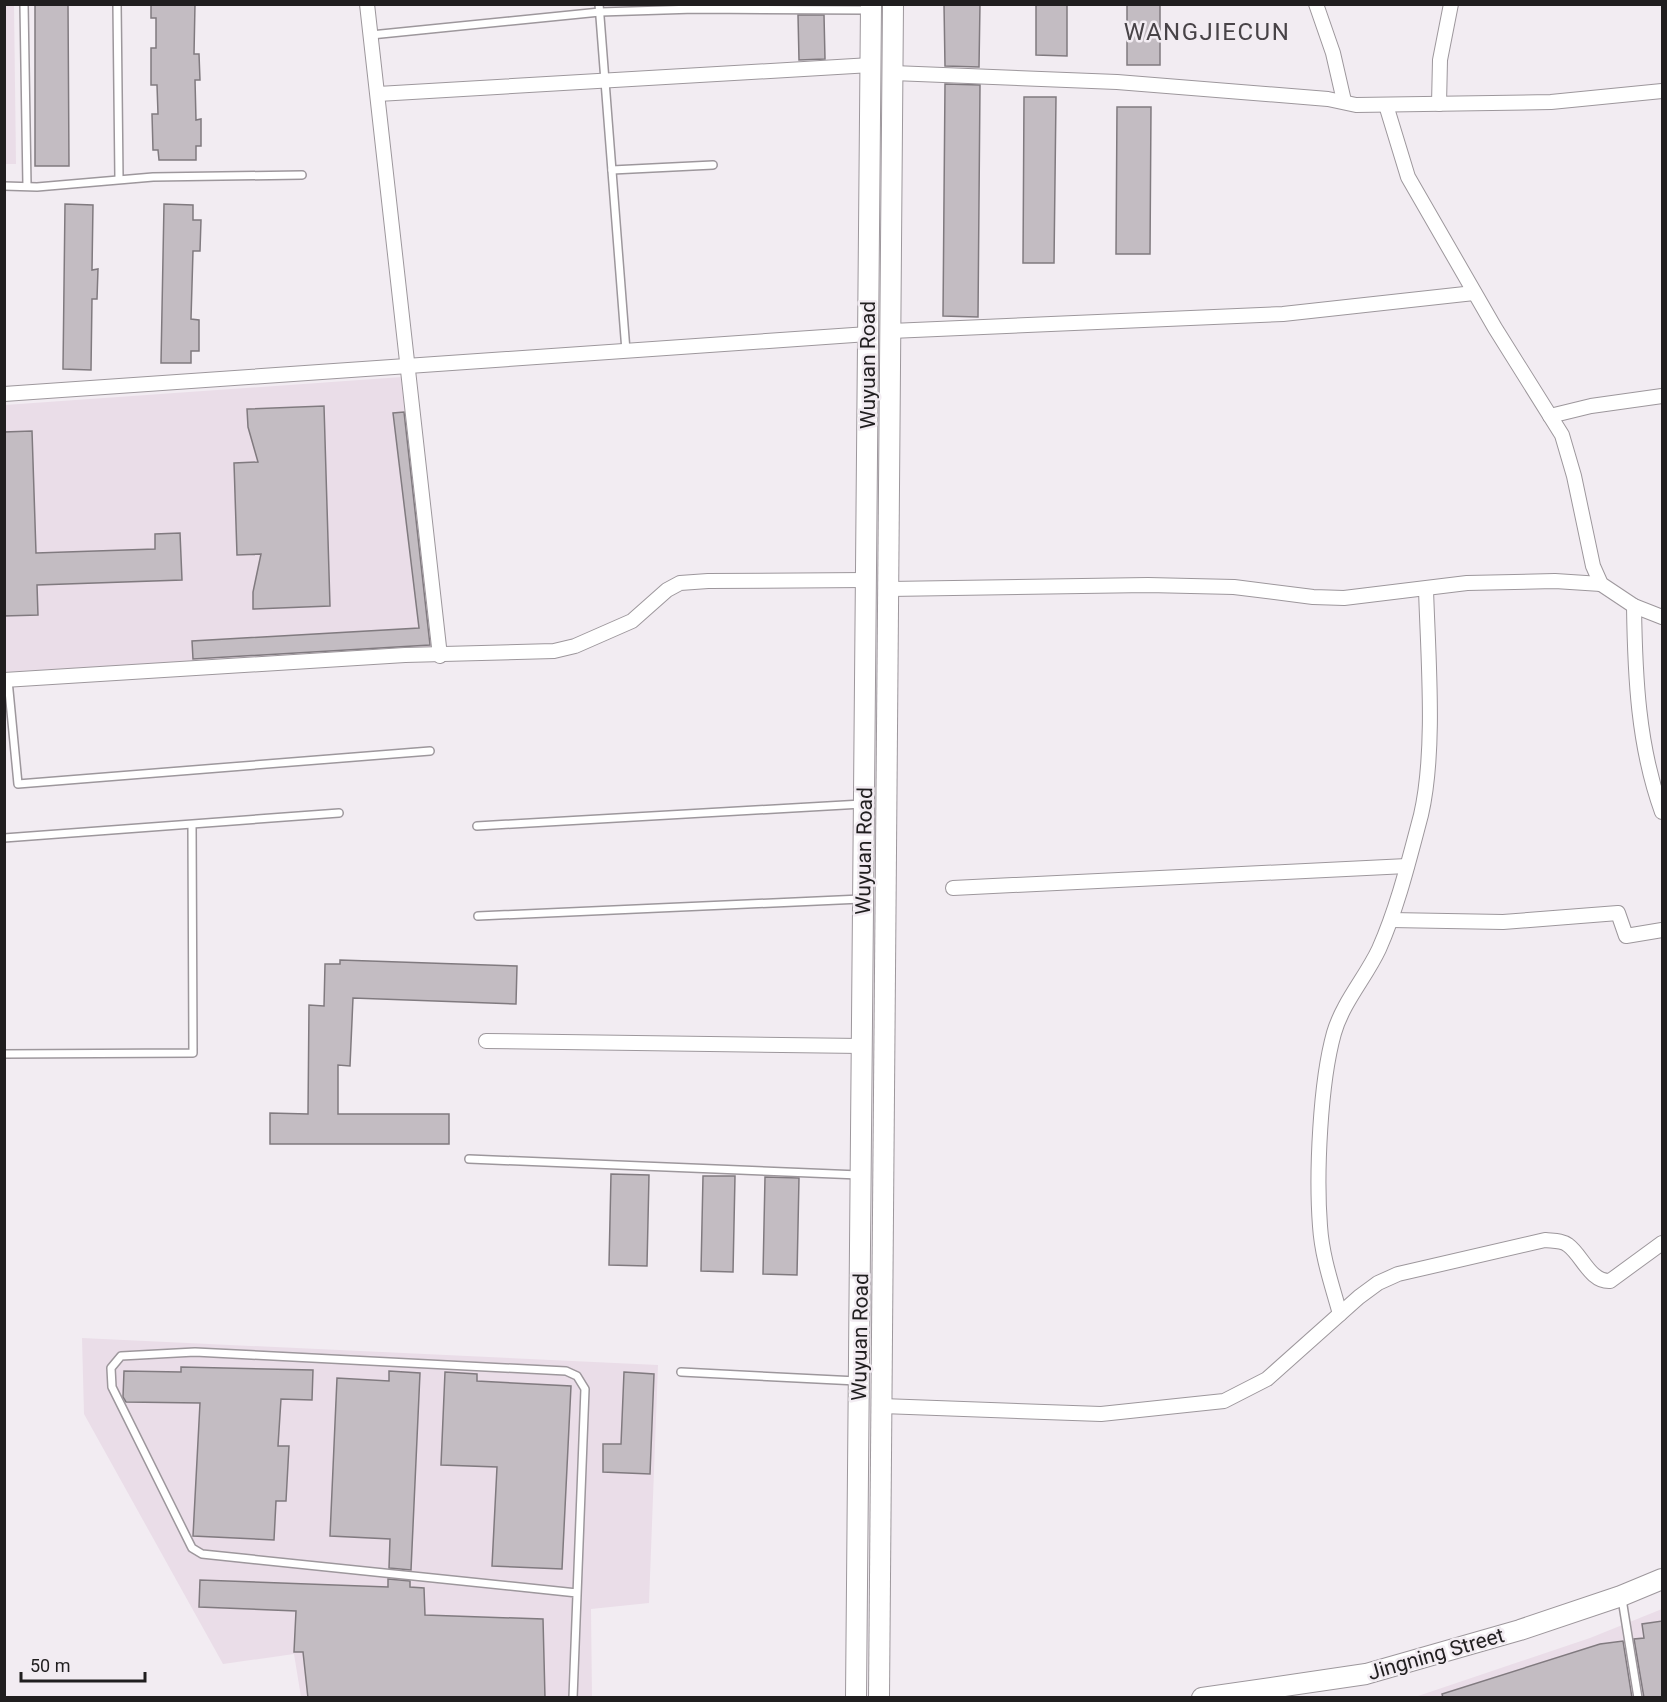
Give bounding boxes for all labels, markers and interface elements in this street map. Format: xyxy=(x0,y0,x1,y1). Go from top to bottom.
district label: WANGJIECUN xyxy=(1124,18,1290,46)
street label: Wuyuan Road xyxy=(856,301,880,429)
street label: Wuyuan Road xyxy=(851,787,877,915)
street label: Wuyuan Road xyxy=(847,1273,873,1401)
street label: Jingning Street xyxy=(1365,1623,1507,1685)
scale bar xyxy=(21,1645,146,1683)
text: 50 m xyxy=(30,1655,70,1676)

